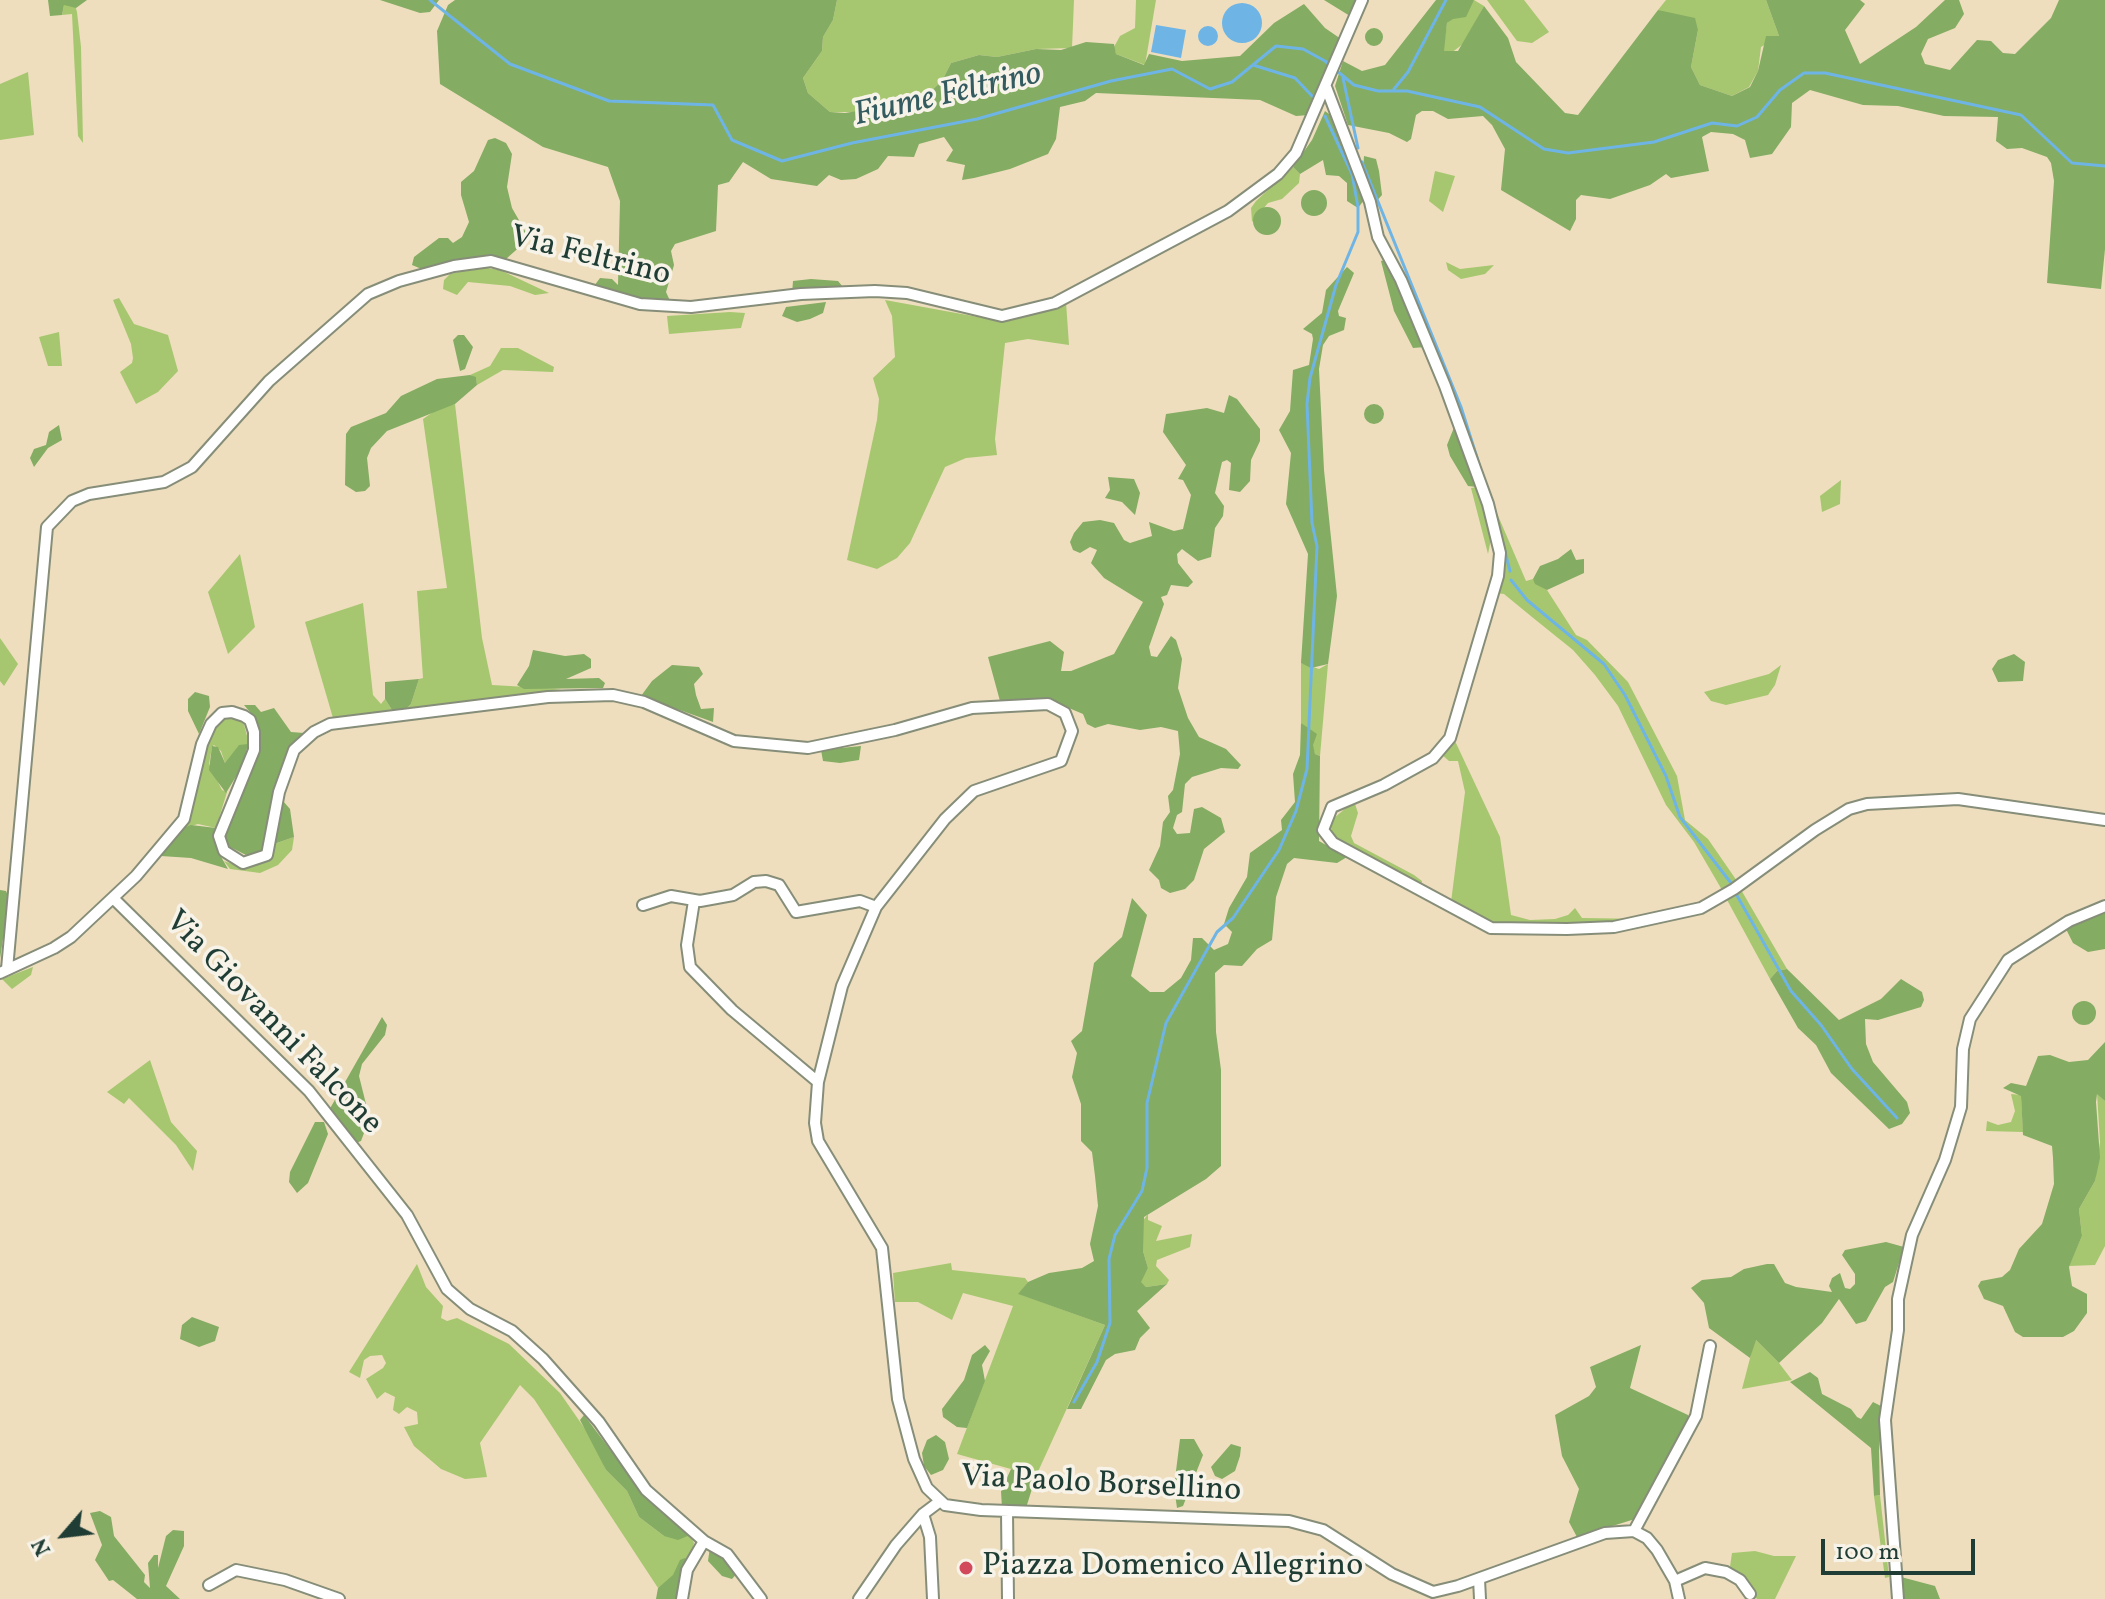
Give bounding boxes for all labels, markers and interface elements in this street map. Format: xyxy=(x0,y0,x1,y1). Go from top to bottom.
water label: Fiume Feltrino xyxy=(850,56,1046,138)
street label: Via Feltrino xyxy=(506,220,674,296)
street label: Via Giovanni Falcone xyxy=(155,904,389,1144)
street label: Via Paolo Borsellino xyxy=(960,1459,1242,1513)
north arrow xyxy=(24,1495,104,1575)
scale bar xyxy=(1825,1523,1979,1573)
text: N xyxy=(25,1532,60,1561)
text: 100 m xyxy=(1835,1536,1900,1570)
place label: Piazza Domenico Allegrino xyxy=(982,1549,1363,1587)
marker: Piazza Domenico Allegrino xyxy=(957,1559,975,1577)

